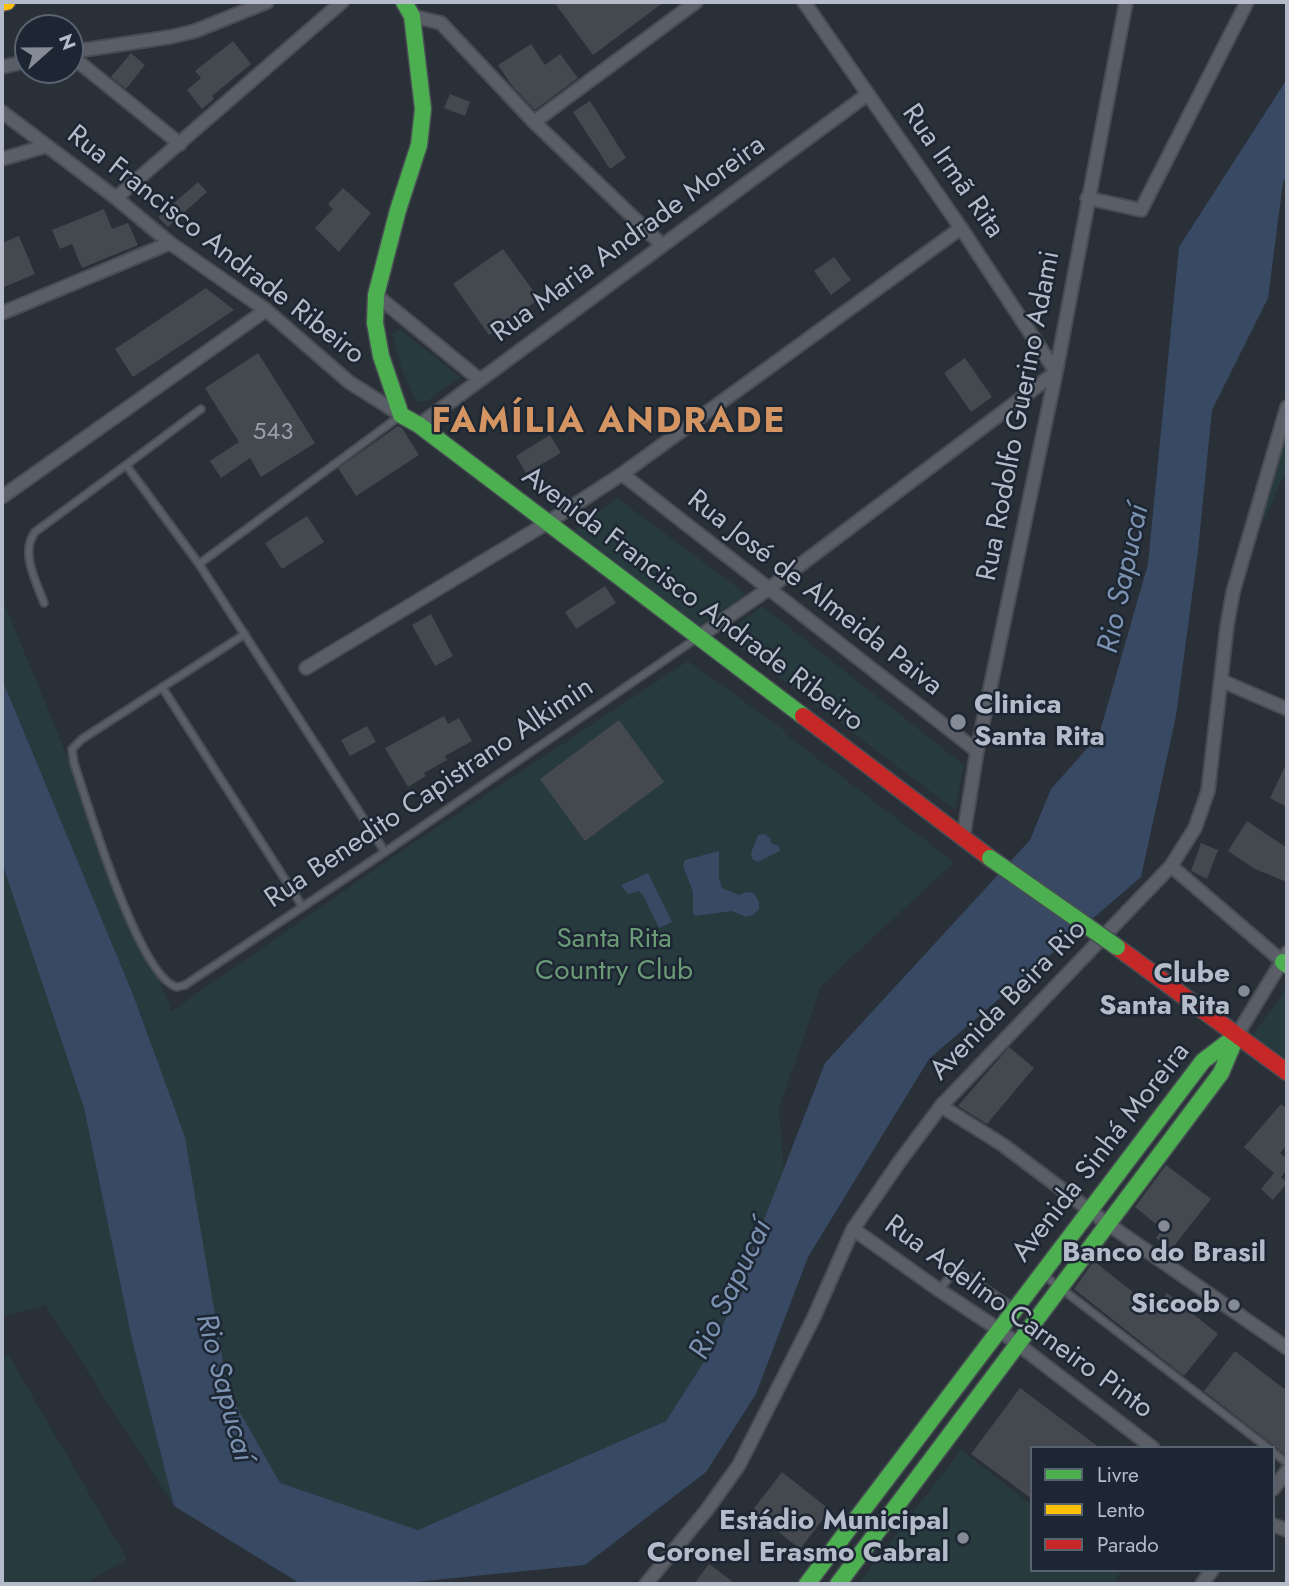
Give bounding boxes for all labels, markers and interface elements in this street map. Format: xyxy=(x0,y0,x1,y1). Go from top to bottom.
north arrow xyxy=(14,14,84,84)
text: N xyxy=(52,30,83,54)
street label: Rua Irmã Rita xyxy=(894,99,1010,245)
street label: Rua Francisco Andrade Ribeiro xyxy=(59,119,371,373)
street label: Rua Maria Andrade Moreira xyxy=(486,129,772,351)
street label: Rua Rodolfo Guerino Adami xyxy=(971,248,1069,584)
district label: FAMÍLIA ANDRADE xyxy=(433,403,785,445)
house number: 543 xyxy=(253,419,293,447)
street label: Avenida Francisco Andrade Ribeiro xyxy=(514,460,870,740)
street label: Rua José de Almeida Paiva xyxy=(680,484,948,704)
water label: Rio Sapucaí xyxy=(1092,501,1158,657)
street label: Rua Benedito Capistrano Alkimin xyxy=(259,671,601,917)
place label: Clinica Santa Rita xyxy=(974,689,1105,755)
marker: Clinica Santa Rita xyxy=(948,712,968,732)
street label: Avenida Beira Rio xyxy=(924,914,1094,1088)
park label: Santa Rita Country Club xyxy=(535,923,693,989)
place label: Clube Santa Rita xyxy=(1099,958,1230,1024)
marker: Clube Santa Rita xyxy=(1236,983,1252,999)
street label: Avenida Sinhá Moreira xyxy=(1006,1037,1198,1269)
street label: Rua Adelino Carneiro Pinto xyxy=(877,1209,1159,1427)
water label: Rio Sapucaí xyxy=(683,1214,781,1366)
marker: Banco do Brasil xyxy=(1156,1218,1172,1234)
place label: Banco do Brasil xyxy=(1062,1237,1266,1271)
place label: Sicoob xyxy=(1131,1288,1220,1322)
marker: Sicoob xyxy=(1226,1297,1242,1313)
water label: Rio Sapucaí xyxy=(186,1310,260,1466)
legend xyxy=(1030,1446,1275,1572)
text: Livre xyxy=(1097,1460,1139,1490)
text: Lento xyxy=(1097,1495,1145,1525)
place label: Estádio Municipal Coronel Erasmo Cabral xyxy=(647,1505,949,1571)
marker: Estádio Municipal Coronel Erasmo Cabral xyxy=(955,1530,971,1546)
text: Parado xyxy=(1097,1530,1159,1560)

